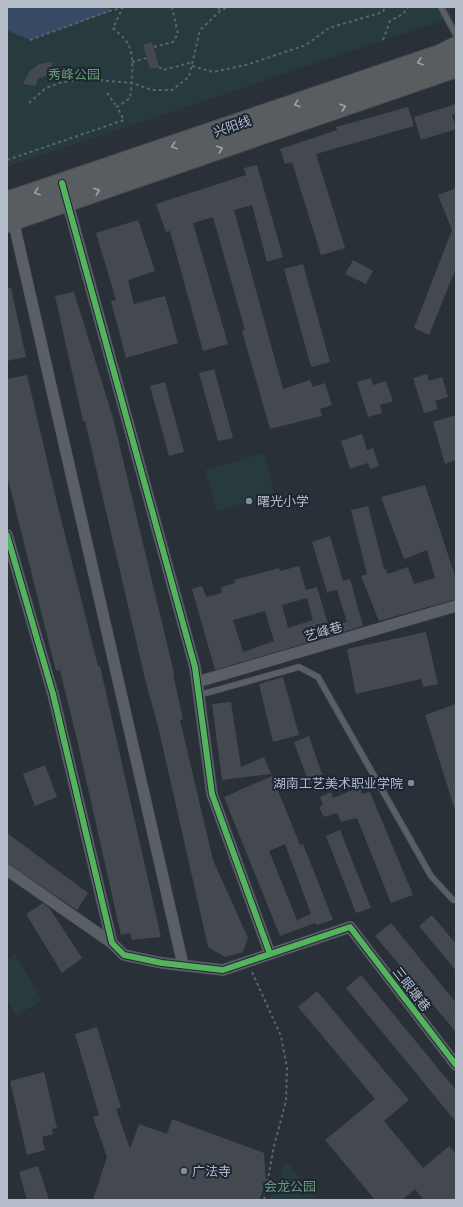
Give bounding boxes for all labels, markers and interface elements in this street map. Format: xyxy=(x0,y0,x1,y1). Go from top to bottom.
one-way arrow xyxy=(417,57,424,66)
park label: 秀峰公园 xyxy=(48,66,100,82)
one-way arrow xyxy=(293,99,300,107)
one-way arrow xyxy=(339,103,346,112)
street label: 兴阳线 xyxy=(211,112,253,140)
one-way arrow xyxy=(170,141,177,149)
one-way arrow xyxy=(216,145,223,154)
one-way arrow xyxy=(34,187,41,196)
one-way arrow xyxy=(93,187,100,196)
place label: 曙光小学 xyxy=(257,493,309,509)
marker: 曙光小学 xyxy=(244,496,254,506)
street label: 艺峰巷 xyxy=(302,618,344,644)
place label: 湖南工艺美术职业学院 xyxy=(273,775,403,791)
marker: 湖南工艺美术职业学院 xyxy=(406,778,416,788)
street label: 三眼塘巷 xyxy=(390,964,434,1014)
place label: 广法寺 xyxy=(192,1163,231,1179)
marker: 广法寺 xyxy=(179,1166,189,1176)
park label: 会龙公园 xyxy=(264,1178,316,1194)

